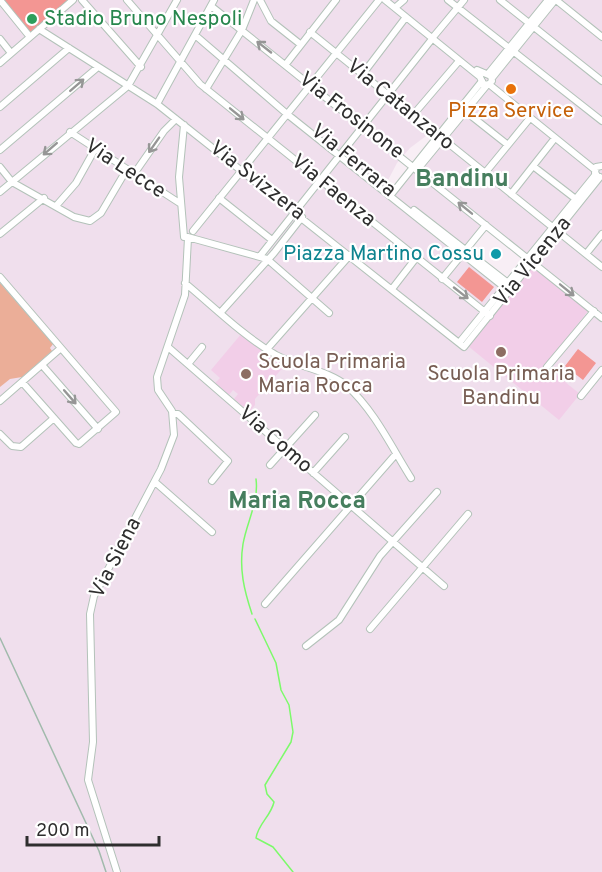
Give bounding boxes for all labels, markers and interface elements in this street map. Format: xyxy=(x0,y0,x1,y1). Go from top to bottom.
place label: Stadio Bruno Nespoli xyxy=(44,6,242,33)
marker: Stadio Bruno Nespoli xyxy=(25,12,39,26)
one-way arrow xyxy=(256,40,272,53)
street label: Via Catanzaro xyxy=(340,53,460,157)
street label: Via Frosinone xyxy=(293,66,409,166)
one-way arrow xyxy=(69,79,85,92)
marker: Pizza Service xyxy=(504,82,518,96)
place label: Pizza Service xyxy=(448,98,574,125)
one-way arrow xyxy=(229,107,245,120)
street label: Via Ferrara xyxy=(305,118,401,204)
street label: Via Lecce xyxy=(79,133,171,205)
street label: Via Svizzera xyxy=(204,135,310,227)
one-way arrow xyxy=(148,137,160,153)
one-way arrow xyxy=(43,142,58,156)
street label: Via Faenza xyxy=(285,149,381,233)
district label: Bandinu xyxy=(415,165,509,195)
one-way arrow xyxy=(457,201,473,214)
street label: Via Vicenza xyxy=(488,211,578,313)
place label: Piazza Martino Cossu xyxy=(283,241,484,268)
marker: Piazza Martino Cossu xyxy=(489,247,503,261)
one-way arrow xyxy=(559,284,575,297)
one-way arrow xyxy=(452,287,468,300)
marker: Scuola Primaria Bandinu xyxy=(494,345,508,359)
place label: Scuola Primaria Maria Rocca xyxy=(258,349,406,400)
place label: Scuola Primaria Bandinu xyxy=(427,361,575,412)
marker: Scuola Primaria Maria Rocca xyxy=(239,367,253,381)
one-way arrow xyxy=(63,389,77,404)
street label: Via Como xyxy=(232,400,318,480)
district label: Maria Rocca xyxy=(228,487,366,517)
street label: Via Siena xyxy=(84,513,148,603)
scale bar xyxy=(27,809,159,847)
text: 200 m xyxy=(36,820,89,843)

